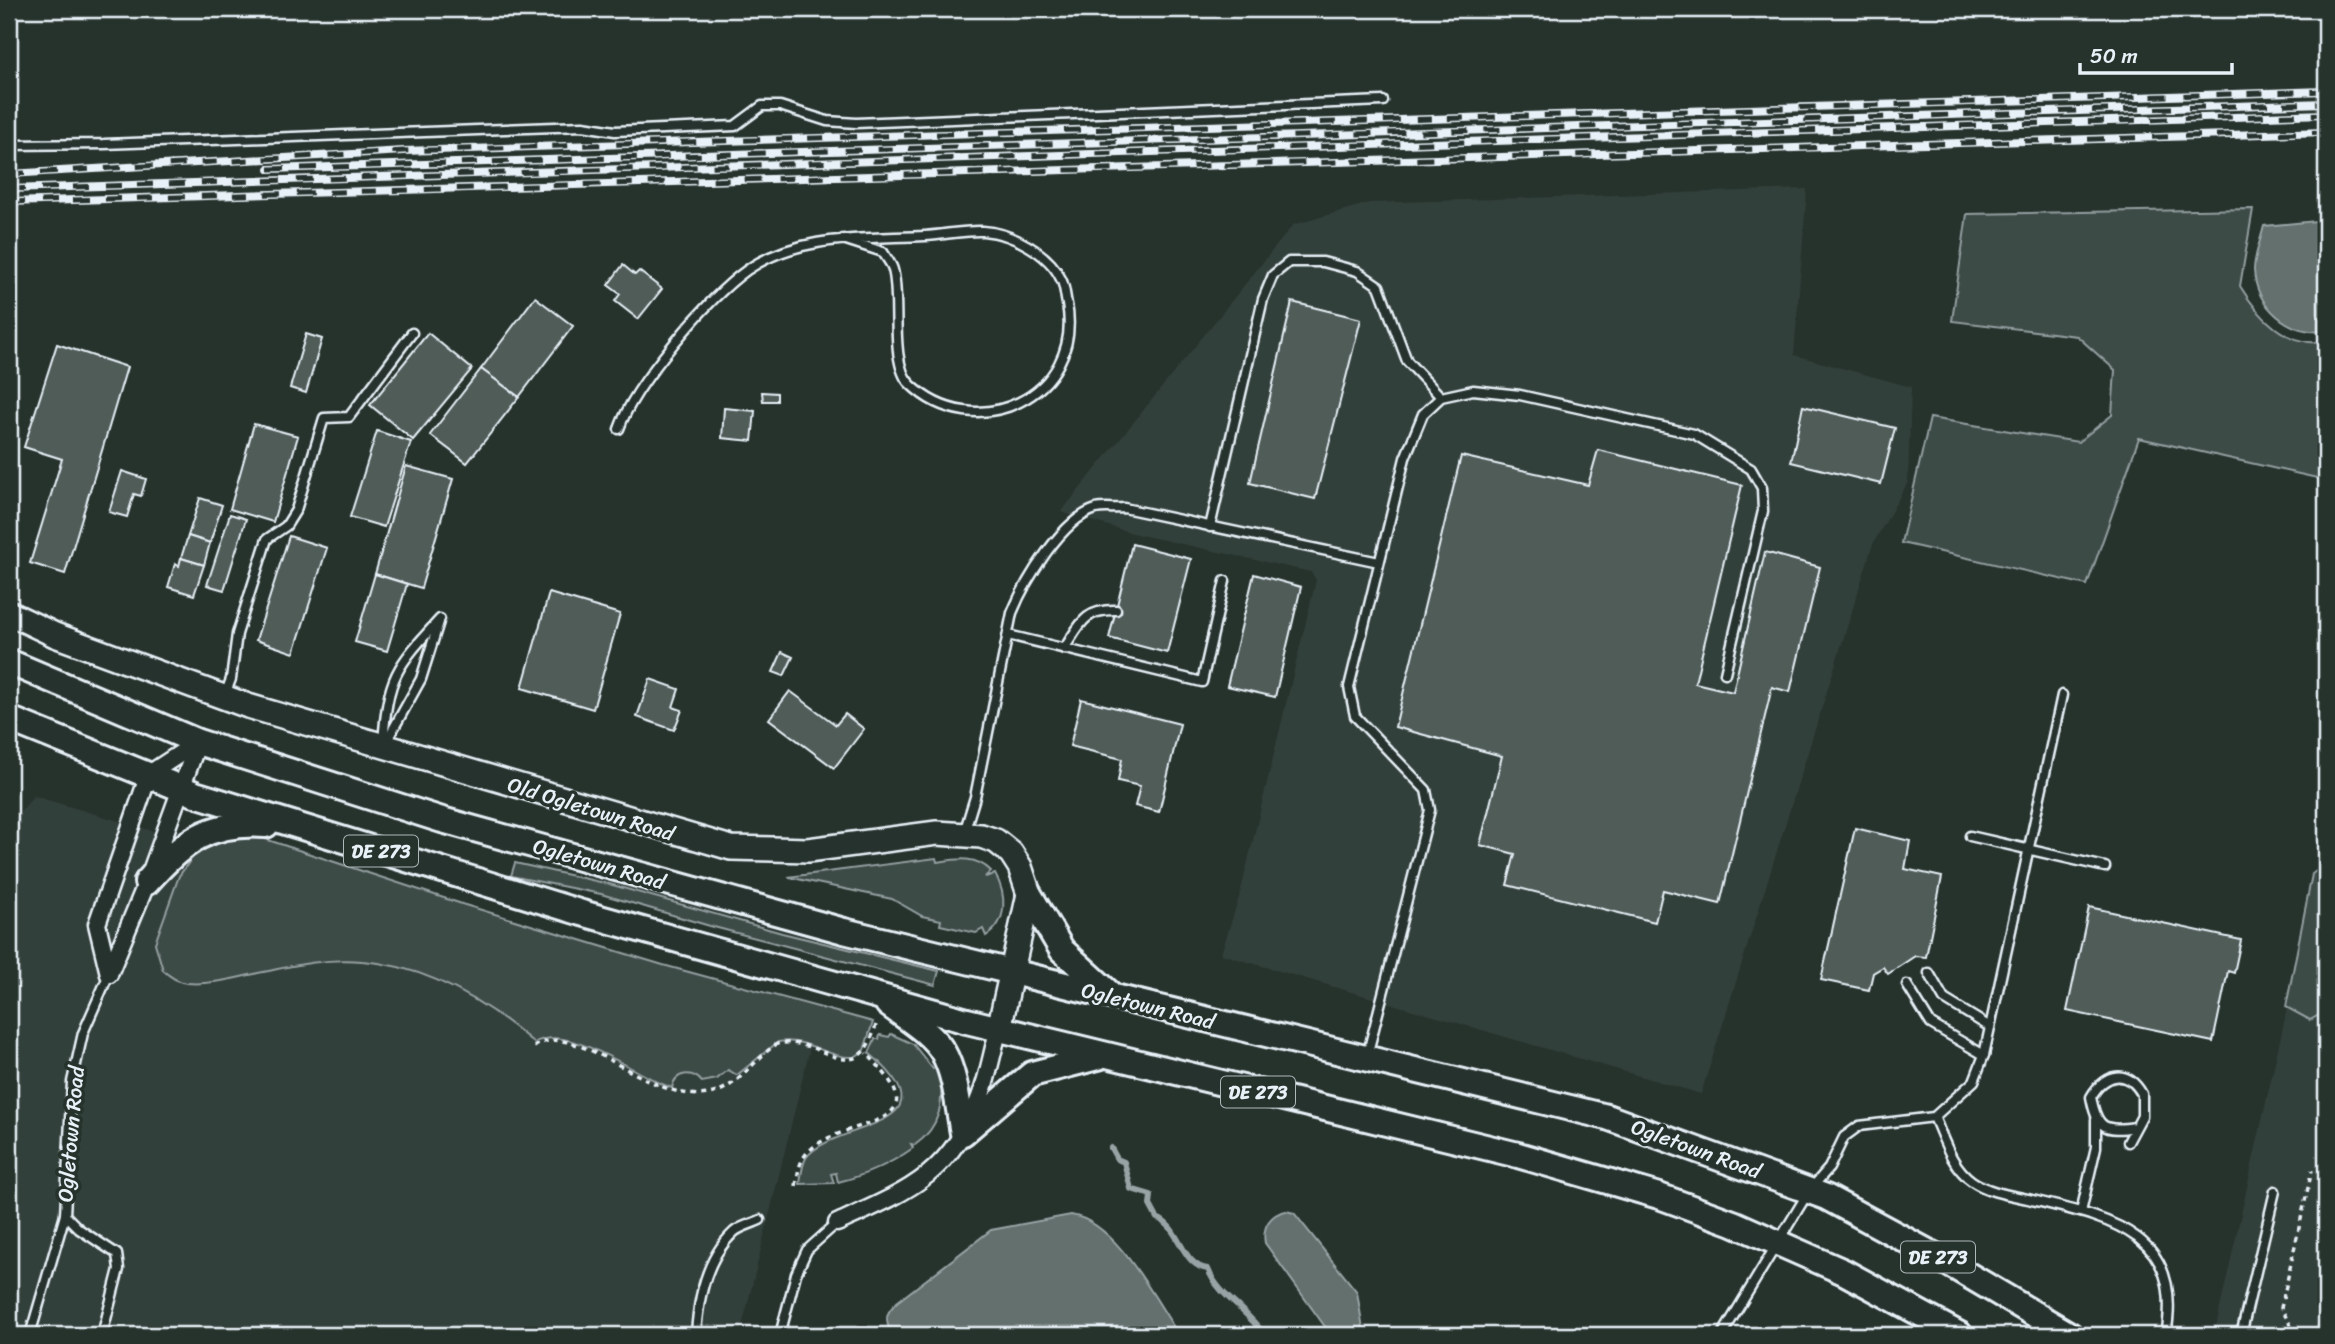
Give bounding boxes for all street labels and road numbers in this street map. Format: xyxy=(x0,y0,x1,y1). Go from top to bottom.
street label: Old Ogletown Road xyxy=(503,766,681,853)
street label: Ogletown Road xyxy=(528,827,672,902)
road number: DE 273 xyxy=(344,836,418,866)
street label: Ogletown Road xyxy=(1077,971,1221,1041)
street label: Ogletown Road xyxy=(46,1063,96,1203)
road number: DE 273 xyxy=(1221,1076,1295,1108)
street label: Ogletown Road xyxy=(1626,1108,1768,1191)
road number: DE 273 xyxy=(1901,1242,1975,1273)

